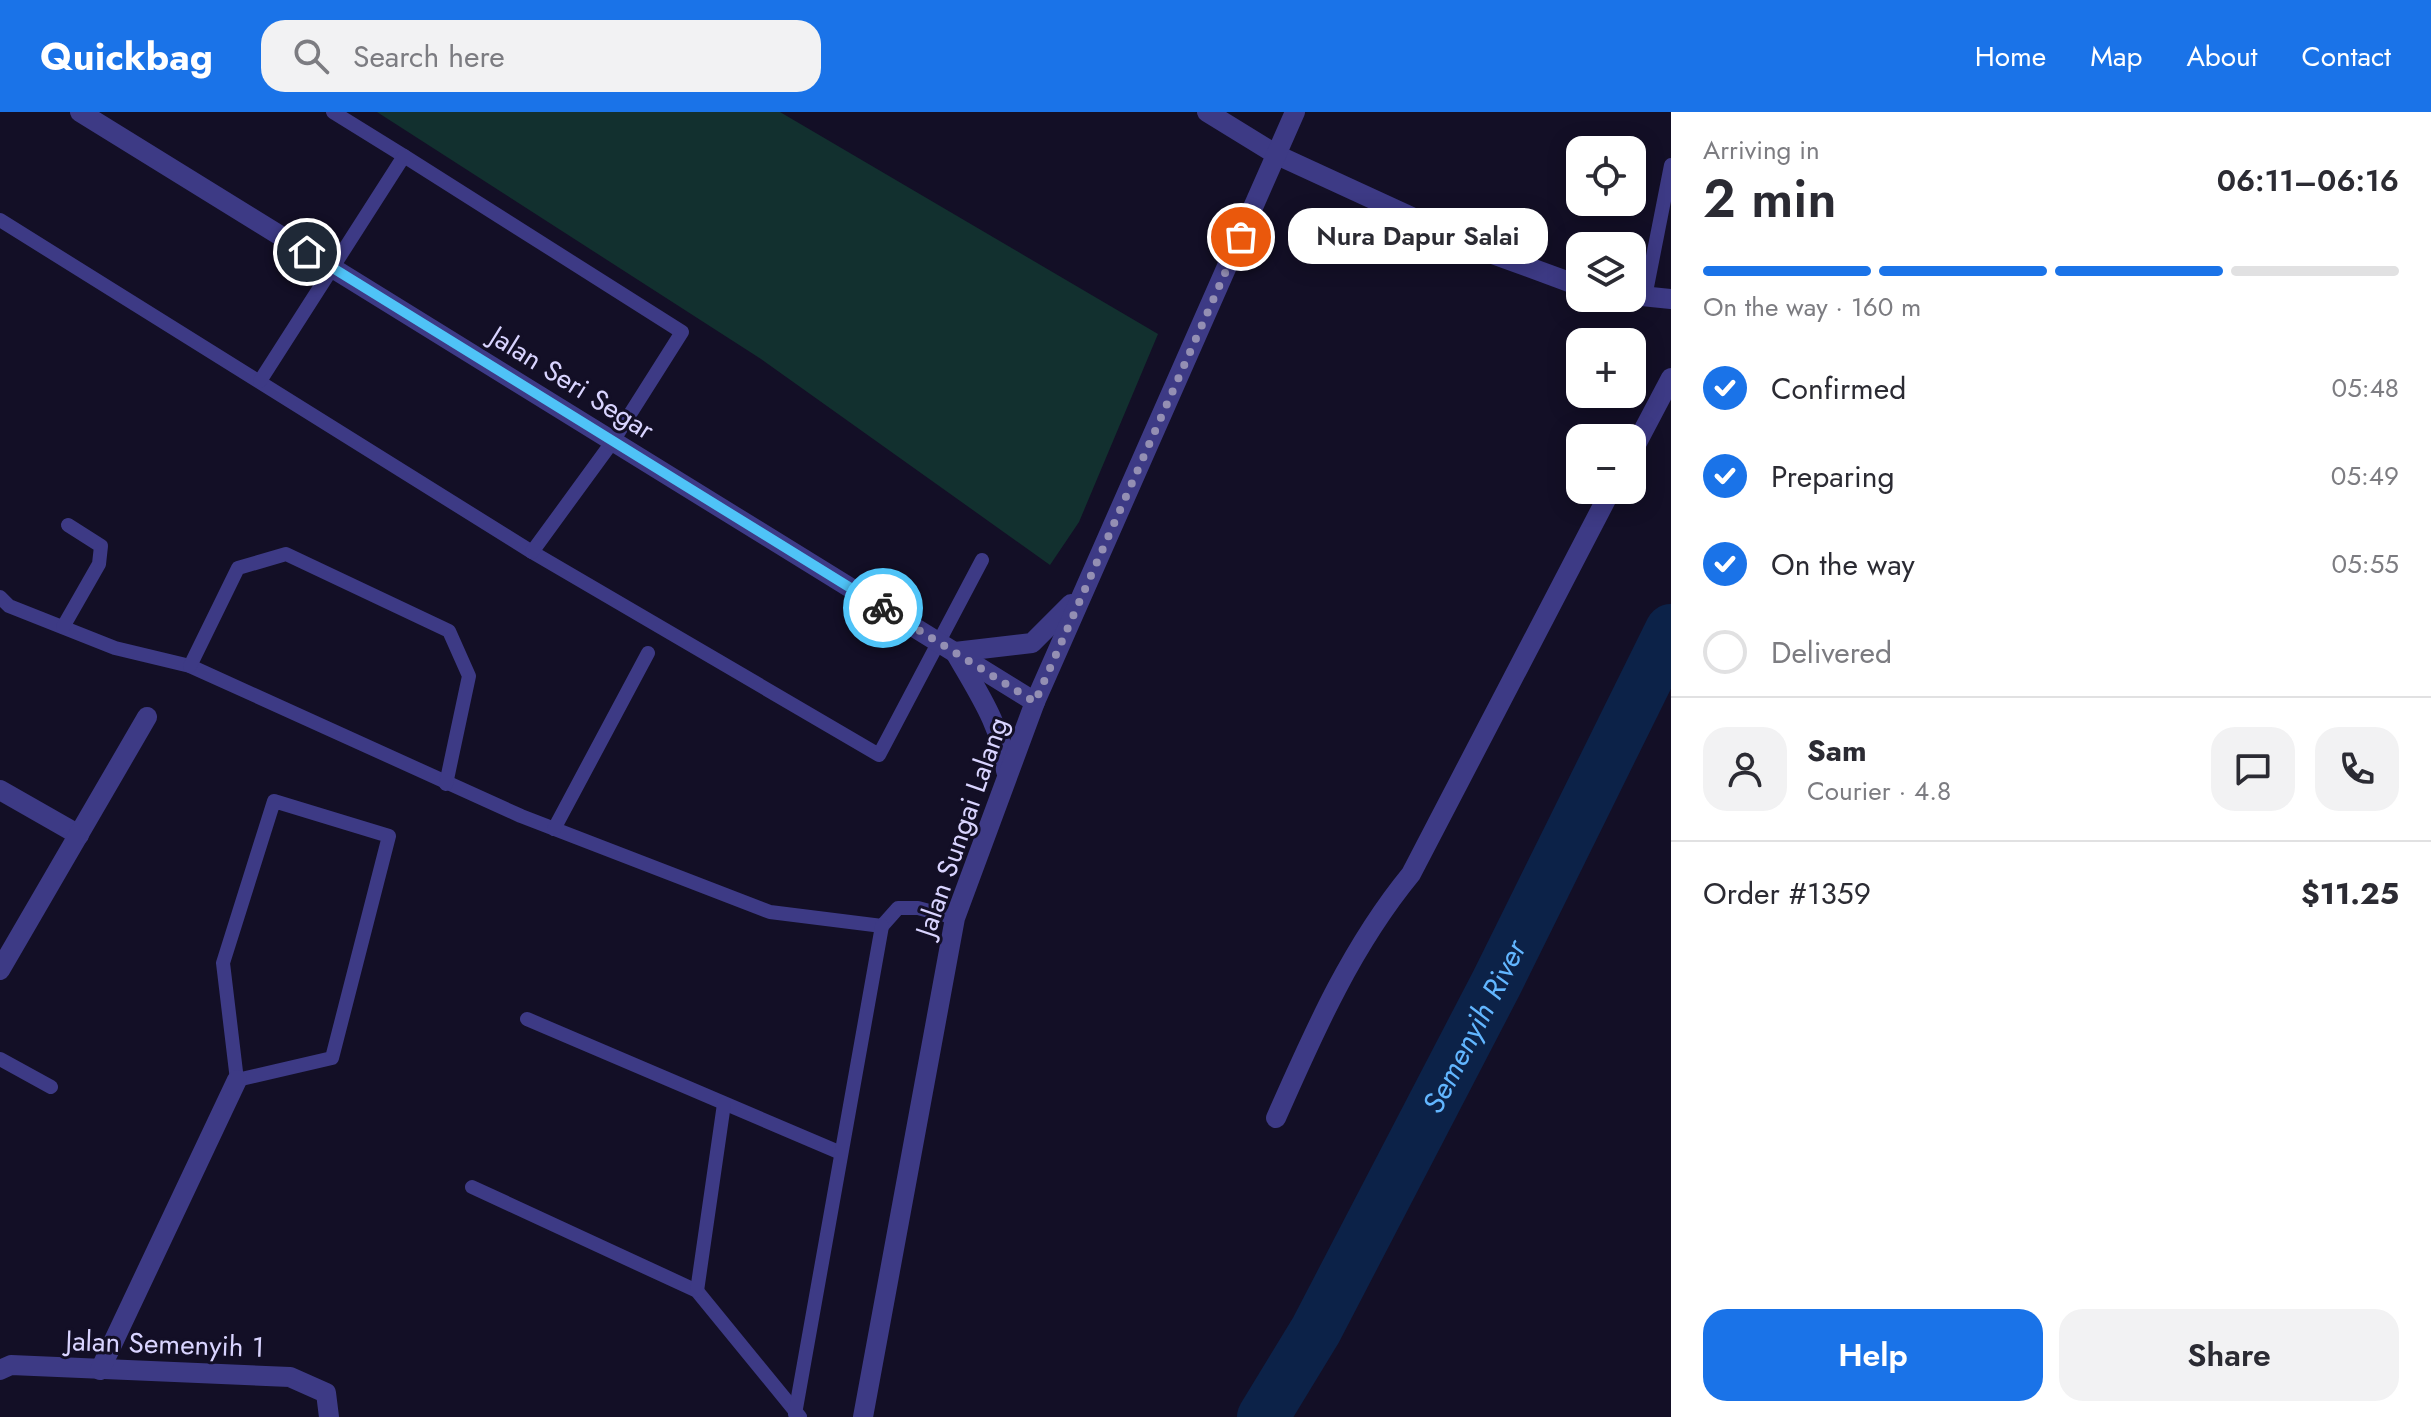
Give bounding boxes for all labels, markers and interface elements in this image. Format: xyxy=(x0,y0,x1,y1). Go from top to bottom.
search box xyxy=(261,20,821,92)
text: Quickbag xyxy=(40,29,213,84)
icon: search xyxy=(289,34,333,78)
text: Search here xyxy=(353,35,505,78)
text: Home xyxy=(1975,36,2046,77)
text: Map xyxy=(2090,36,2142,77)
text: About xyxy=(2186,36,2258,77)
text: Contact xyxy=(2302,36,2391,77)
text: Arriving in xyxy=(1703,131,1820,169)
map controls xyxy=(1566,136,1646,504)
button: locate xyxy=(1566,136,1646,216)
text: 06:11–06:16 xyxy=(2217,159,2399,202)
text: 2 min xyxy=(1703,161,1836,237)
pin xyxy=(1207,203,1275,271)
callout: Nura Dapur Salai xyxy=(1289,209,1549,265)
icon: bag xyxy=(1219,215,1263,259)
text: Nura Dapur Salai xyxy=(1316,217,1520,255)
pin xyxy=(273,218,341,286)
icon: home xyxy=(285,230,329,274)
button: layers xyxy=(1566,232,1646,312)
text: On the way · 160 m xyxy=(1703,288,1921,326)
street label: Jalan Seri Segar xyxy=(478,314,663,450)
button: + xyxy=(1566,328,1646,408)
icon: check xyxy=(1703,366,1747,410)
text: Confirmed xyxy=(1771,367,1906,410)
text: 05:48 xyxy=(2332,369,2399,407)
button: − xyxy=(1566,424,1646,504)
icon: check xyxy=(1703,454,1747,498)
text: Preparing xyxy=(1771,455,1895,498)
text: 05:49 xyxy=(2331,457,2399,495)
icon: check xyxy=(1703,542,1747,586)
text: On the way xyxy=(1771,543,1915,586)
text: 05:55 xyxy=(2332,545,2399,583)
courier xyxy=(843,568,923,648)
icon: bike xyxy=(861,586,905,630)
text: Delivered xyxy=(1771,631,1892,674)
street label: Jalan Sungai Lalang xyxy=(904,712,1019,946)
button: person xyxy=(1703,727,1787,811)
button: chat xyxy=(2211,727,2295,811)
button: phone xyxy=(2315,727,2399,811)
text: Sam xyxy=(1807,729,1867,772)
text: Courier · 4.8 xyxy=(1807,772,1951,810)
text: Order #1359 xyxy=(1703,872,1871,915)
text: $11.25 xyxy=(2301,872,2399,915)
water label: Semenyih River xyxy=(1411,931,1537,1121)
button: Help xyxy=(1703,1309,2043,1401)
button: Share xyxy=(2059,1309,2399,1401)
street label: Jalan Semenyih 1 xyxy=(61,1320,265,1368)

